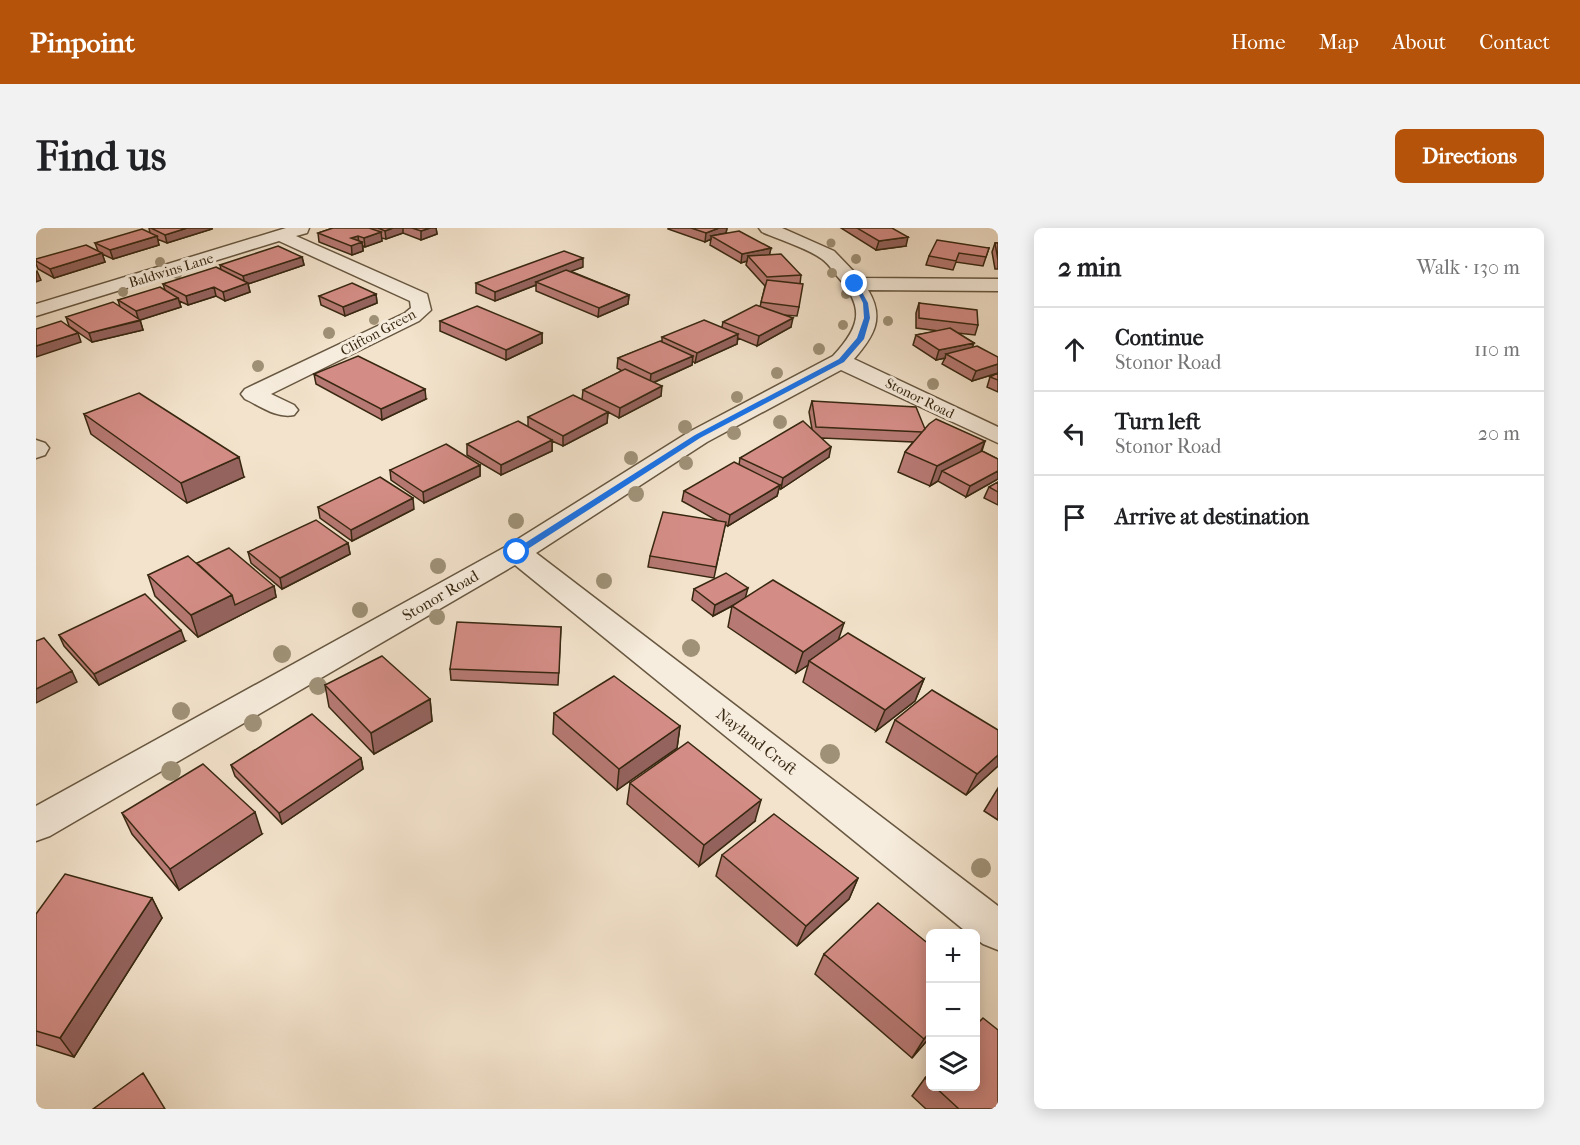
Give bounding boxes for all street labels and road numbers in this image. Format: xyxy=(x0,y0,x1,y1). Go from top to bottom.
street label: Baldwins Lane xyxy=(127,250,216,291)
street label: Clifton Green xyxy=(338,305,419,359)
street label: Stonor Road xyxy=(883,374,957,423)
street label: Stonor Road xyxy=(399,566,482,625)
street label: Nayland Croft xyxy=(713,704,801,779)

